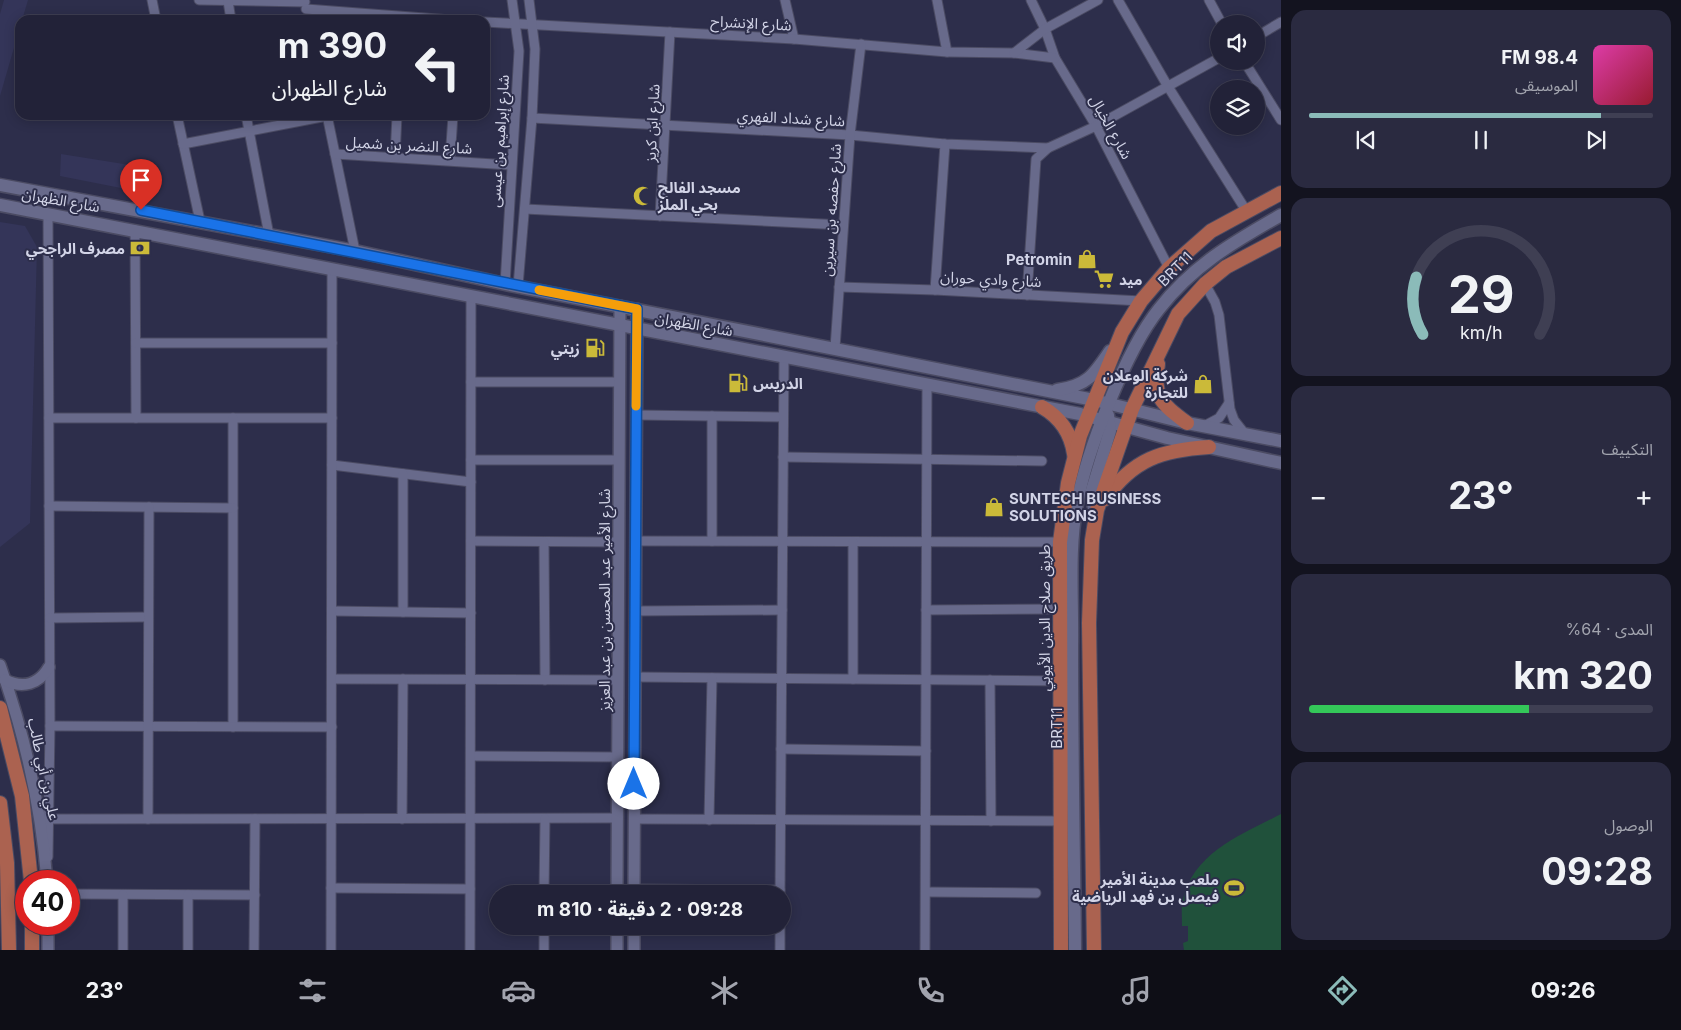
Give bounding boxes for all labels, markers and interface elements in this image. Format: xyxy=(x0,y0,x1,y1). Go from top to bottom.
street label: شارع الإنشراح xyxy=(710,11,792,38)
map controls xyxy=(1210,15,1265,135)
button: sound xyxy=(1210,15,1265,70)
text: 390 m xyxy=(278,24,387,66)
icon: left xyxy=(405,35,470,100)
text: 98.4 FM xyxy=(1501,46,1578,69)
street label: شارع إبراهيم بن عيسى xyxy=(485,74,516,208)
text: شارع الظهران xyxy=(272,75,387,101)
text: الموسيقى xyxy=(1515,75,1578,95)
button: layers xyxy=(1210,80,1265,135)
street label: شارع ابن كريز xyxy=(640,83,667,164)
street label: شارع الخيال xyxy=(1083,91,1137,164)
street label: شارع شداد الفهري xyxy=(736,106,846,133)
icon: previous xyxy=(1352,126,1380,154)
icon: pause xyxy=(1467,126,1495,154)
icon: next xyxy=(1582,126,1610,154)
street label: شارع النضر بن شميل xyxy=(345,132,473,161)
street label: شارع حفصه بن سيرين xyxy=(817,143,848,277)
pin xyxy=(120,159,162,210)
icon: arrive xyxy=(127,166,155,194)
place label: مسجد الفالح بحي الملز xyxy=(657,178,741,216)
street label: شارع الظهران xyxy=(20,184,102,219)
mosque icon: مسجد الفالح بحي الملز xyxy=(632,185,654,207)
bank icon: مصرف الراجحي xyxy=(129,237,151,259)
place label: مصرف الراجحي xyxy=(26,239,125,260)
shop icon: Petromin xyxy=(1076,248,1098,270)
street label: BRT11 xyxy=(1154,248,1196,290)
place label: Petromin xyxy=(1006,250,1072,269)
text: 29 xyxy=(1448,263,1514,326)
street label: شارع وادي حوران xyxy=(940,267,1042,294)
supermarket icon: ميد xyxy=(1093,268,1115,290)
place label: ميد xyxy=(1119,270,1142,289)
street label: شارع الظهران xyxy=(653,308,735,343)
text: km/h xyxy=(1460,322,1502,343)
fuel station icon: زيتي xyxy=(584,337,606,359)
place label: زيتي xyxy=(551,339,580,360)
place label: شركة الوعلان للتجارة xyxy=(1103,366,1188,402)
fuel station icon: الدريس xyxy=(727,372,749,394)
shop icon: شركة الوعلان للتجارة xyxy=(1192,373,1214,395)
place label: الدريس xyxy=(753,374,803,393)
text: التكييف xyxy=(1601,439,1653,459)
text: 23° xyxy=(1448,472,1514,518)
text: − xyxy=(1309,479,1328,513)
text: + xyxy=(1634,479,1653,513)
street label: شارع الأمير عبد المحسن بن عبد العزيز xyxy=(595,488,617,713)
place label: SUNTECH BUSINESS SOLUTIONS xyxy=(1009,489,1162,525)
shop icon: SUNTECH BUSINESS SOLUTIONS xyxy=(983,496,1005,518)
street label: طريق صلاح الدين الأيوبي xyxy=(1035,545,1057,691)
text: المدى · 64% xyxy=(1566,619,1653,639)
text: 320 km xyxy=(1513,652,1653,698)
street label: BRT11 xyxy=(1047,707,1066,749)
street label: علي بن أبي طالب xyxy=(21,716,64,823)
position arrow xyxy=(607,757,659,809)
text: الوصول xyxy=(1604,815,1653,835)
text: 09:28 xyxy=(1541,848,1653,894)
speed limit sign: 40 xyxy=(15,870,80,935)
place label: ملعب مدينة الأمير فيصل بن فهد الرياضية xyxy=(1072,870,1219,906)
sports icon: ملعب مدينة الأمير فيصل بن فهد الرياضية xyxy=(1223,877,1245,899)
text: 09:28 · 2 دقيقة · 810 m xyxy=(537,898,743,921)
icon: filters xyxy=(295,973,330,1008)
icon: car xyxy=(501,973,536,1008)
icon: climate xyxy=(707,973,742,1008)
icon: phone xyxy=(913,973,948,1008)
icon: music xyxy=(1119,973,1154,1008)
icon: directions xyxy=(1325,973,1360,1008)
text: 23° xyxy=(86,977,124,1003)
text: 09:26 xyxy=(1531,977,1595,1003)

